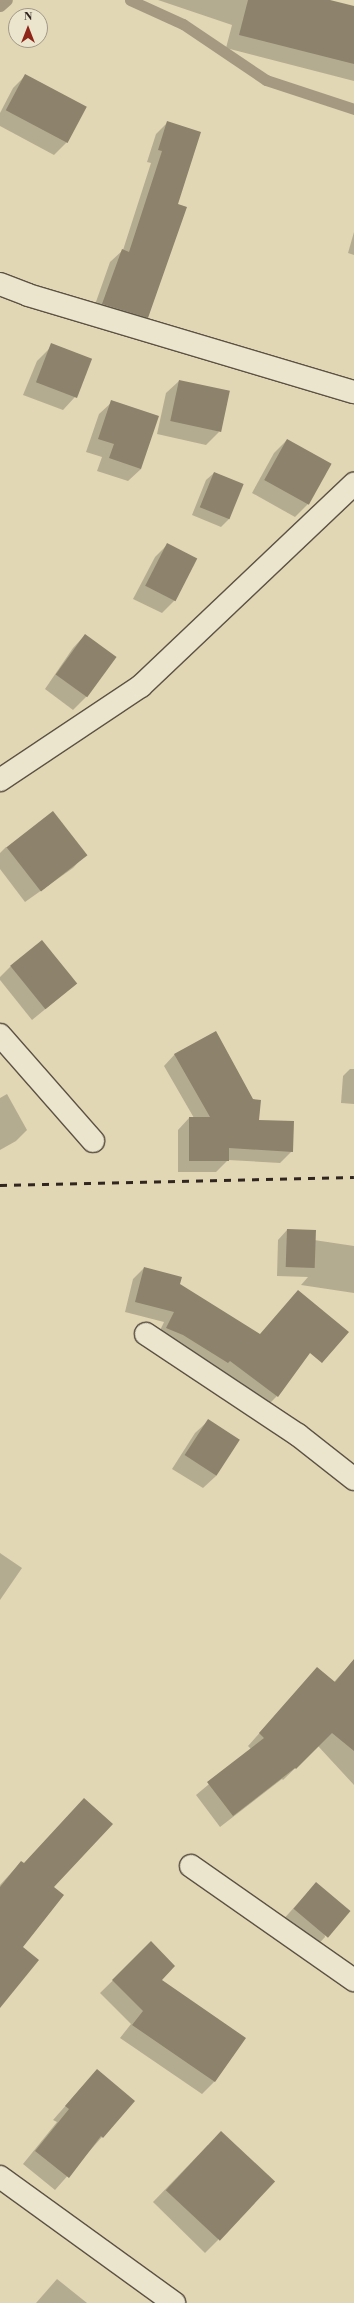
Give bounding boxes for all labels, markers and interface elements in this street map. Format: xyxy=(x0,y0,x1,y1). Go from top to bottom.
north arrow xyxy=(8,8,48,48)
text: N xyxy=(24,10,32,24)

